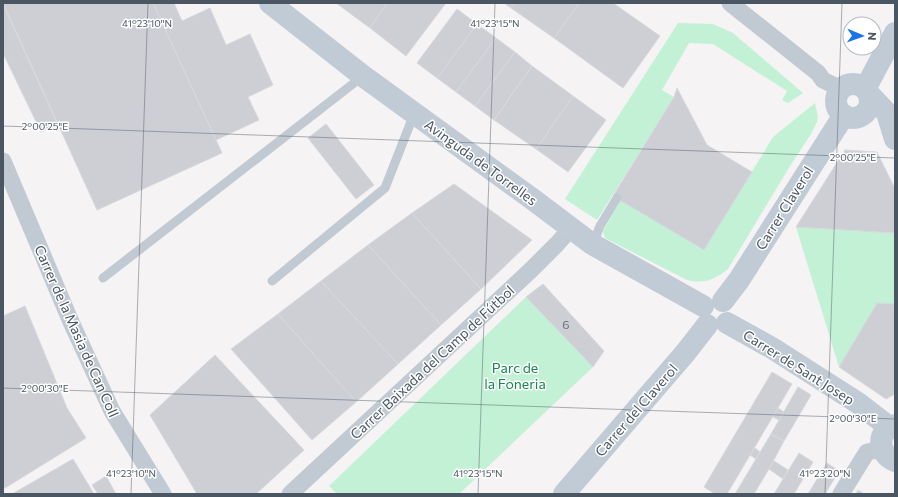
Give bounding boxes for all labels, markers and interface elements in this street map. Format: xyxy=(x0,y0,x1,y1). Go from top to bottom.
north arrow xyxy=(842,16,882,56)
text: 41°23'10"N xyxy=(122,17,172,29)
text: 41°23'15"N xyxy=(470,17,520,29)
text: N xyxy=(866,32,879,41)
street label: Avinguda de Torrelles xyxy=(421,115,541,209)
text: 2°00'25"E xyxy=(22,120,68,132)
text: 2°00'25"E xyxy=(830,151,876,163)
street label: Carrer Claverol xyxy=(752,163,816,253)
street label: Carrer de la Masia de Can Coll xyxy=(31,242,123,420)
street label: Carrer Baixada del Camp de Fútbol xyxy=(347,281,517,443)
house number: 6 xyxy=(562,317,570,331)
street label: Carrer de Sant Josep xyxy=(740,326,858,408)
park label: Parc de la Foneria xyxy=(484,359,546,392)
street label: Carrer del Claverol xyxy=(591,360,681,460)
text: 2°00'30"E xyxy=(21,382,69,394)
text: 2°00'30"E xyxy=(829,412,877,424)
text: 41°23'10"N xyxy=(106,467,156,479)
text: 41°23'15"N xyxy=(453,467,503,479)
text: 41°23'20"N xyxy=(799,467,851,479)

